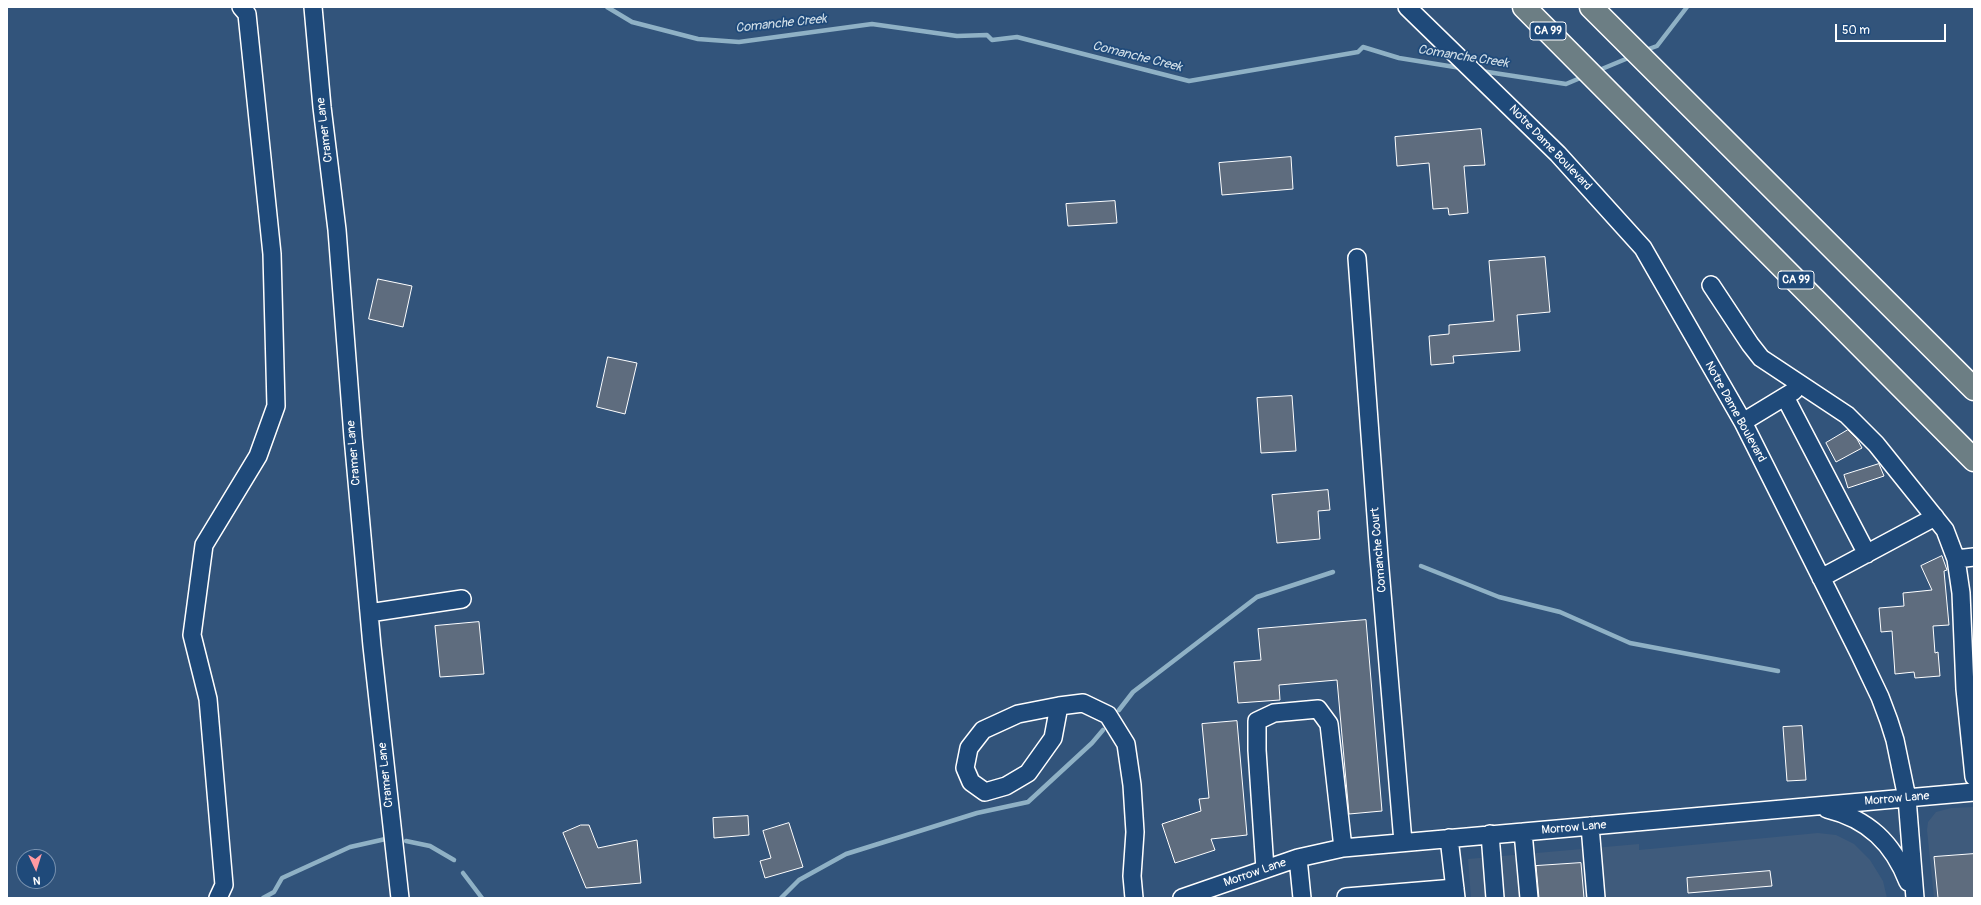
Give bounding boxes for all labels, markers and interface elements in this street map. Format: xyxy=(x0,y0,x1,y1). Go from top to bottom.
water label: Comanche Creek xyxy=(735,11,827,37)
scale bar xyxy=(1837,16,1948,42)
road number: CA 99 xyxy=(1530,22,1566,40)
text: 50 m xyxy=(1842,23,1870,38)
water label: Comanche Creek xyxy=(1091,38,1183,76)
water label: Comanche Creek xyxy=(1416,42,1510,72)
street label: Cramer Lane xyxy=(314,97,336,163)
street label: Notre Dame Boulevard xyxy=(1506,102,1594,194)
road number: CA 99 xyxy=(1778,271,1814,289)
street label: Notre Dame Boulevard xyxy=(1701,359,1769,465)
street label: Cramer Lane xyxy=(344,420,364,486)
street label: Comanche Court xyxy=(1368,507,1390,593)
street label: Cramer Lane xyxy=(375,742,397,808)
street label: Morrow Lane xyxy=(1864,789,1930,809)
street label: Morrow Lane xyxy=(1541,818,1607,838)
north arrow xyxy=(16,849,56,889)
street label: Morrow Lane xyxy=(1222,856,1288,890)
text: N xyxy=(33,874,41,887)

